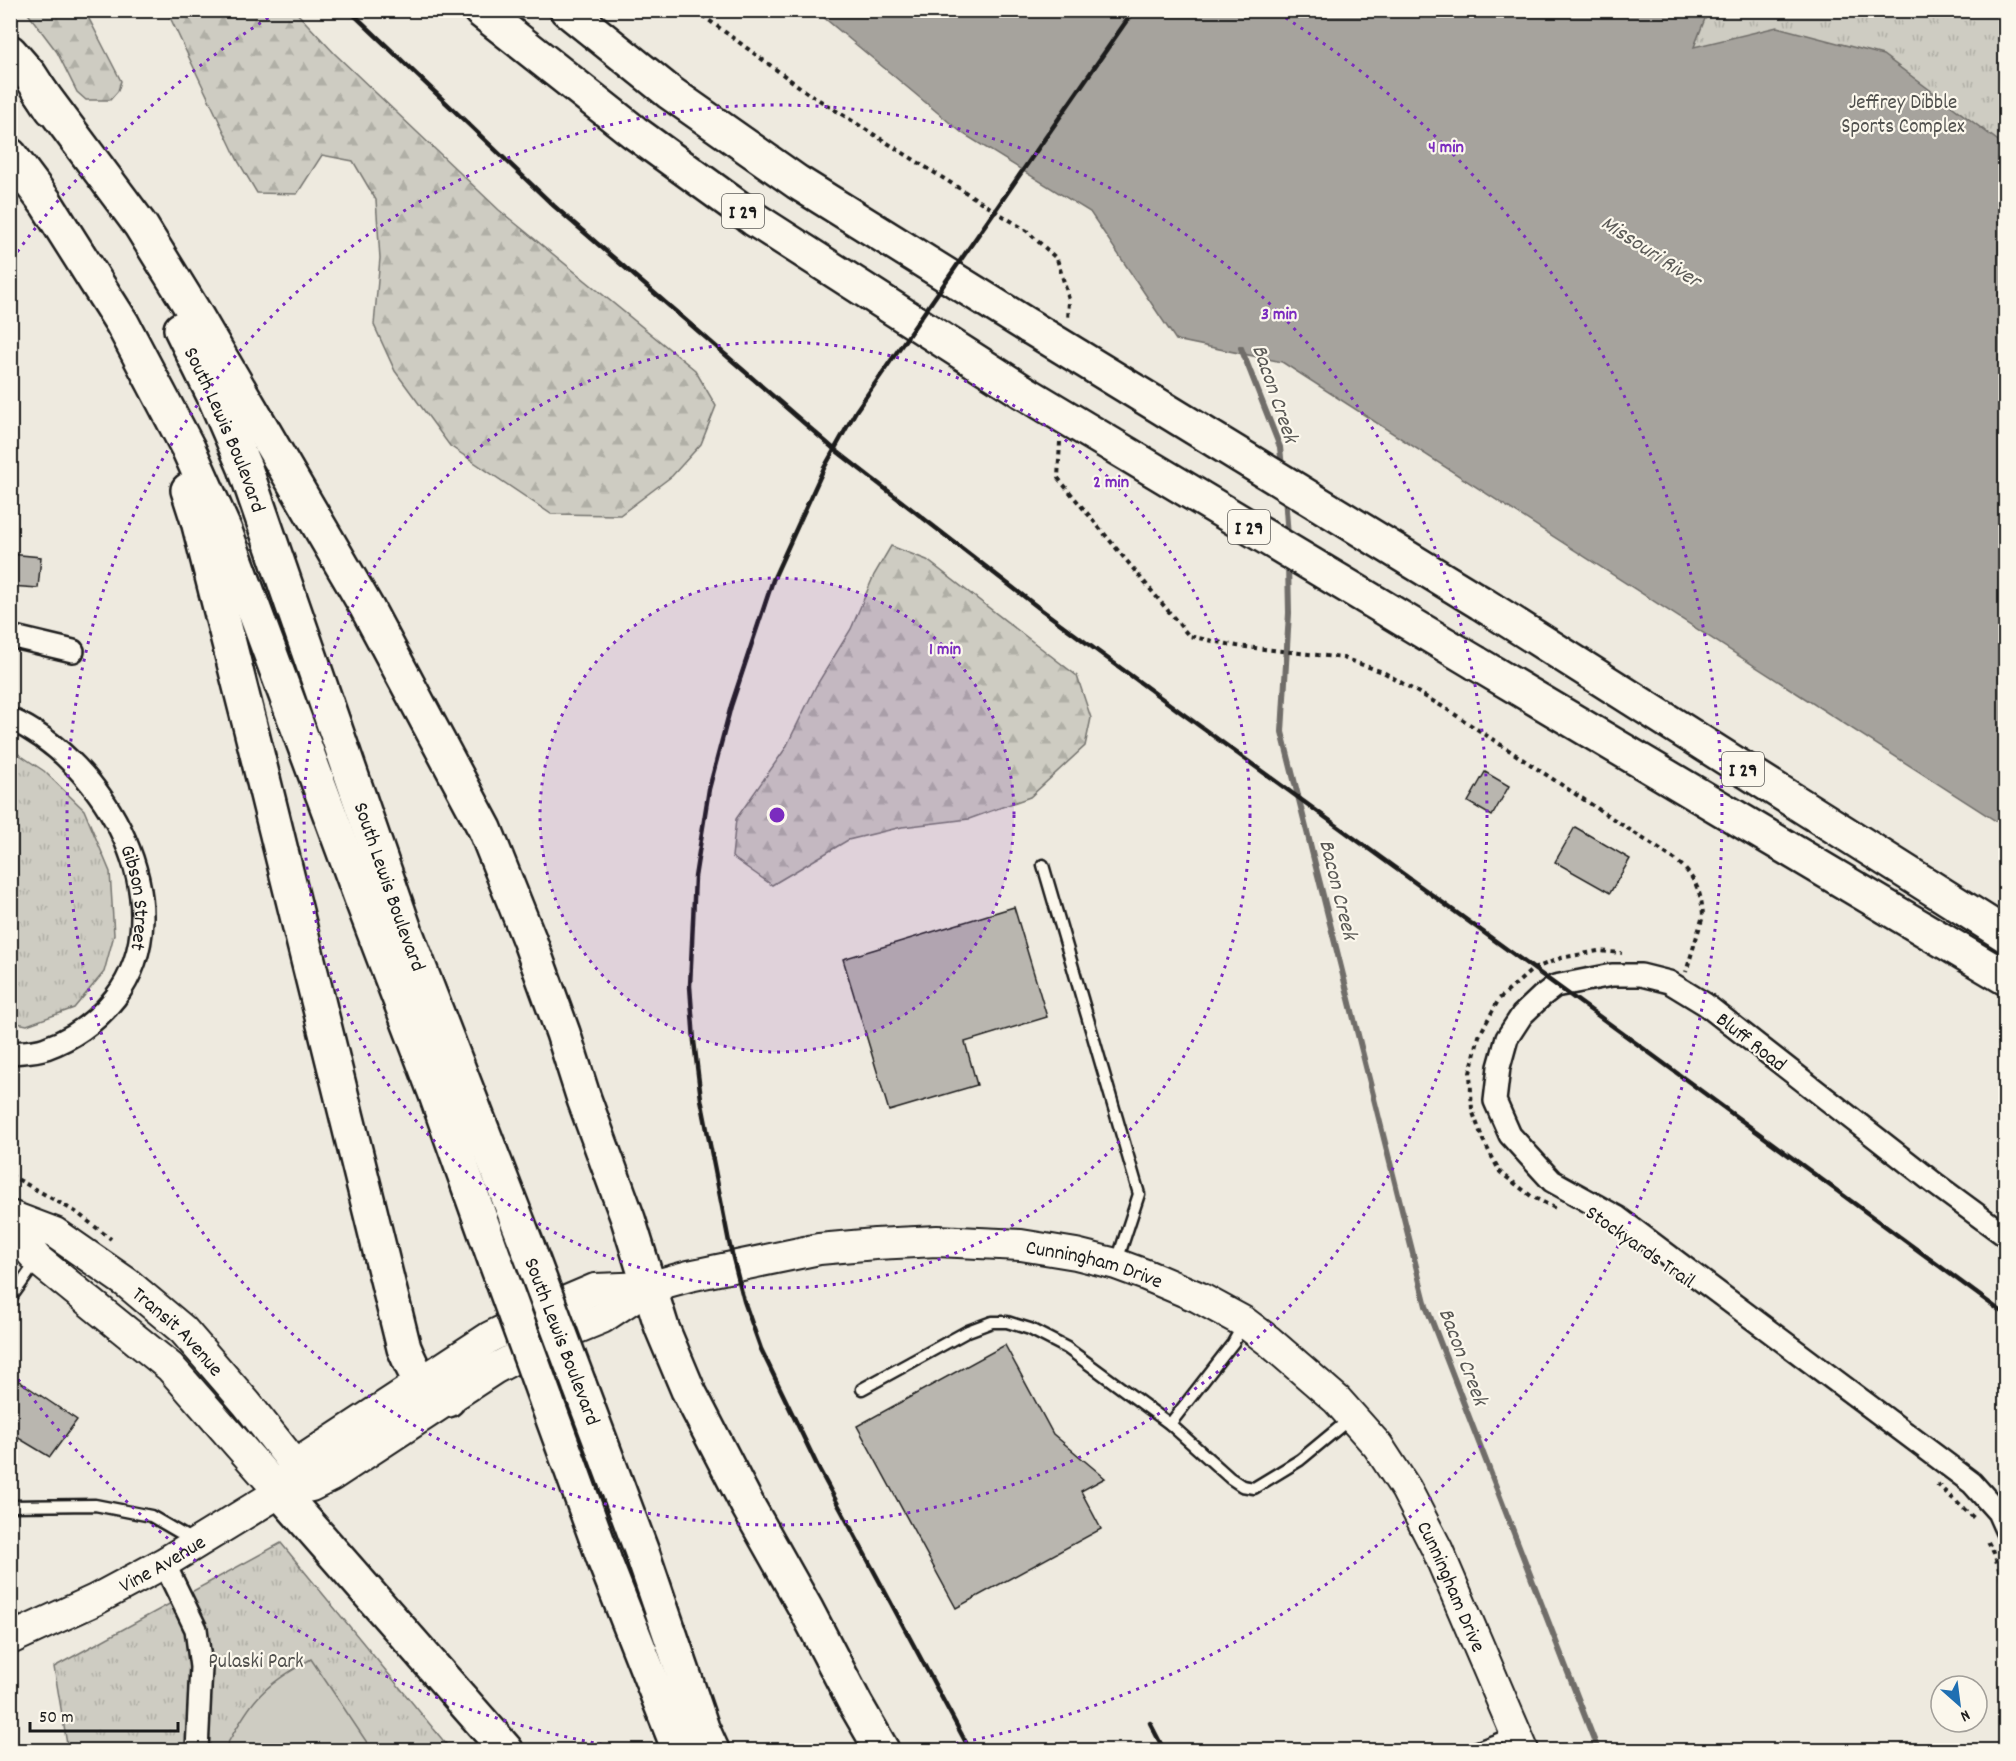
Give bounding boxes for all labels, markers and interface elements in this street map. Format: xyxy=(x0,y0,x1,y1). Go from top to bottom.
park label: Jeffrey Dibble Sports Complex xyxy=(1841,89,1965,143)
text: 4 min xyxy=(1428,136,1464,161)
road number: I 29 xyxy=(722,194,764,228)
water label: Missouri River xyxy=(1594,209,1709,298)
text: 3 min xyxy=(1261,303,1297,328)
water label: Bacon Creek xyxy=(1242,341,1306,449)
street label: South Lewis Boulevard xyxy=(174,343,271,517)
text: 2 min xyxy=(1093,471,1129,496)
road number: I 29 xyxy=(1228,510,1270,544)
text: 1 min xyxy=(929,638,961,663)
road number: I 29 xyxy=(1722,752,1764,786)
street label: South Lewis Boulevard xyxy=(344,799,432,977)
centre of rings xyxy=(767,805,787,825)
water label: Bacon Creek xyxy=(1309,837,1364,945)
street label: Gibson Street xyxy=(111,841,154,953)
street label: Bluff Road xyxy=(1708,1006,1792,1081)
street label: Stockyards Trail xyxy=(1578,1199,1700,1297)
street label: Cunningham Drive xyxy=(1023,1234,1167,1298)
street label: South Lewis Boulevard xyxy=(514,1254,606,1430)
street label: Transit Avenue xyxy=(124,1281,229,1384)
water label: Bacon Creek xyxy=(1429,1304,1495,1412)
street label: Cunningham Drive xyxy=(1407,1517,1492,1658)
street label: Vine Avenue xyxy=(115,1529,212,1602)
park label: Pulaski Park xyxy=(208,1648,304,1678)
north arrow xyxy=(1929,1674,1989,1734)
scale bar xyxy=(30,1695,178,1733)
text: N xyxy=(1956,1703,1974,1727)
text: 50 m xyxy=(39,1706,74,1731)

